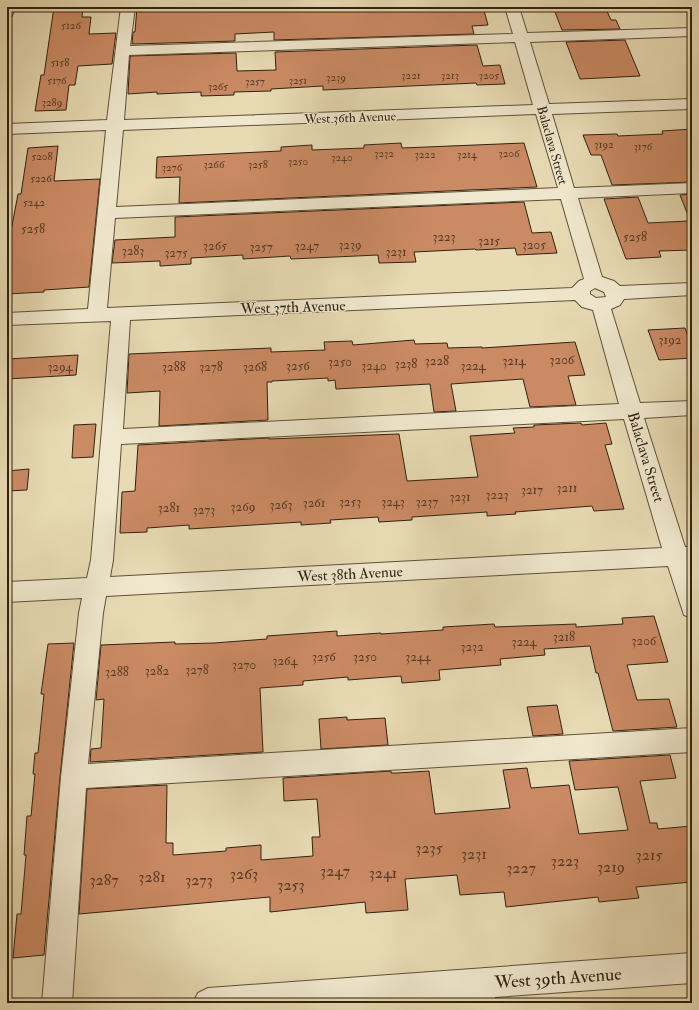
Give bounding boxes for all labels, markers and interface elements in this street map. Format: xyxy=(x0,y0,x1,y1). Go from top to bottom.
house number: 5126 xyxy=(61,19,82,32)
house number: 5158 xyxy=(51,56,69,69)
house number: 3221 xyxy=(401,69,421,82)
house number: 3213 xyxy=(441,69,459,82)
house number: 3205 xyxy=(479,69,499,82)
house number: 3239 xyxy=(326,71,346,84)
house number: 5176 xyxy=(47,74,68,87)
house number: 3251 xyxy=(289,74,307,87)
house number: 3257 xyxy=(245,75,265,88)
house number: 3265 xyxy=(208,80,228,93)
house number: 3289 xyxy=(42,96,62,109)
street label: Balaclava Street xyxy=(533,104,571,187)
street label: West 36th Avenue xyxy=(303,108,397,128)
house number: 3192 xyxy=(594,138,614,151)
house number: 3176 xyxy=(634,140,654,153)
house number: 3232 xyxy=(374,147,394,160)
house number: 3206 xyxy=(499,147,521,160)
house number: 3222 xyxy=(415,148,436,161)
house number: 3214 xyxy=(457,148,478,161)
house number: 5208 xyxy=(31,150,53,163)
house number: 3240 xyxy=(331,151,353,164)
house number: 3250 xyxy=(288,155,308,168)
house number: 3266 xyxy=(204,158,226,171)
house number: 3258 xyxy=(248,158,268,171)
house number: 3276 xyxy=(162,161,184,174)
house number: 5226 xyxy=(30,172,53,185)
house number: 5242 xyxy=(23,196,45,209)
house number: 5258 xyxy=(21,221,45,237)
house number: 3223 xyxy=(432,229,456,245)
house number: 5258 xyxy=(623,229,647,245)
house number: 3215 xyxy=(478,233,500,249)
house number: 3239 xyxy=(338,237,362,253)
house number: 3205 xyxy=(522,237,546,253)
house number: 3265 xyxy=(203,238,227,254)
house number: 3247 xyxy=(295,238,319,254)
house number: 3257 xyxy=(249,239,273,255)
house number: 3283 xyxy=(122,243,144,259)
house number: 3231 xyxy=(385,244,407,260)
house number: 3275 xyxy=(164,245,188,261)
street label: West 37th Avenue xyxy=(239,296,346,319)
house number: 3192 xyxy=(659,332,682,348)
house number: 3206 xyxy=(550,352,576,368)
house number: 3228 xyxy=(425,353,449,369)
house number: 3214 xyxy=(502,353,527,369)
house number: 3250 xyxy=(328,354,352,370)
house number: 3238 xyxy=(395,356,417,372)
house number: 3256 xyxy=(286,358,311,374)
house number: 3240 xyxy=(361,358,387,374)
house number: 3224 xyxy=(460,358,487,374)
house number: 3294 xyxy=(47,359,74,375)
house number: 3288 xyxy=(162,359,186,375)
house number: 3278 xyxy=(199,359,223,375)
house number: 3268 xyxy=(243,359,267,375)
street label: Balaclava Street xyxy=(623,410,668,505)
house number: 3211 xyxy=(557,480,578,496)
house number: 3217 xyxy=(521,482,543,498)
house number: 3223 xyxy=(485,487,509,503)
house number: 3231 xyxy=(449,489,471,505)
house number: 3253 xyxy=(339,494,361,510)
house number: 3243 xyxy=(381,494,405,510)
house number: 3237 xyxy=(416,494,438,510)
house number: 3261 xyxy=(303,495,326,511)
house number: 3263 xyxy=(269,497,293,513)
house number: 3269 xyxy=(231,499,255,515)
house number: 3281 xyxy=(158,500,181,516)
house number: 3273 xyxy=(193,502,215,518)
street label: West 38th Avenue xyxy=(296,562,403,587)
house number: 3218 xyxy=(553,629,575,645)
house number: 3206 xyxy=(632,633,658,649)
house number: 3224 xyxy=(511,634,538,650)
house number: 3232 xyxy=(460,639,484,655)
house number: 3256 xyxy=(312,649,337,665)
house number: 3250 xyxy=(353,649,377,665)
house number: 3244 xyxy=(405,649,432,665)
house number: 3264 xyxy=(272,653,299,669)
house number: 3270 xyxy=(232,657,256,673)
house number: 3278 xyxy=(185,662,209,678)
house number: 3282 xyxy=(145,663,170,679)
house number: 3288 xyxy=(105,664,129,680)
house number: 3235 xyxy=(415,838,443,858)
house number: 3231 xyxy=(461,844,487,864)
house number: 3215 xyxy=(636,845,662,865)
house number: 3223 xyxy=(551,851,579,871)
house number: 3219 xyxy=(597,857,625,877)
house number: 3227 xyxy=(506,858,536,878)
house number: 3247 xyxy=(320,861,351,881)
house number: 3241 xyxy=(369,863,397,883)
house number: 3263 xyxy=(230,864,258,884)
house number: 3281 xyxy=(138,867,166,887)
house number: 3287 xyxy=(89,870,119,890)
house number: 3273 xyxy=(185,870,213,890)
house number: 3253 xyxy=(277,875,305,895)
street label: West 39th Avenue xyxy=(493,963,623,994)

